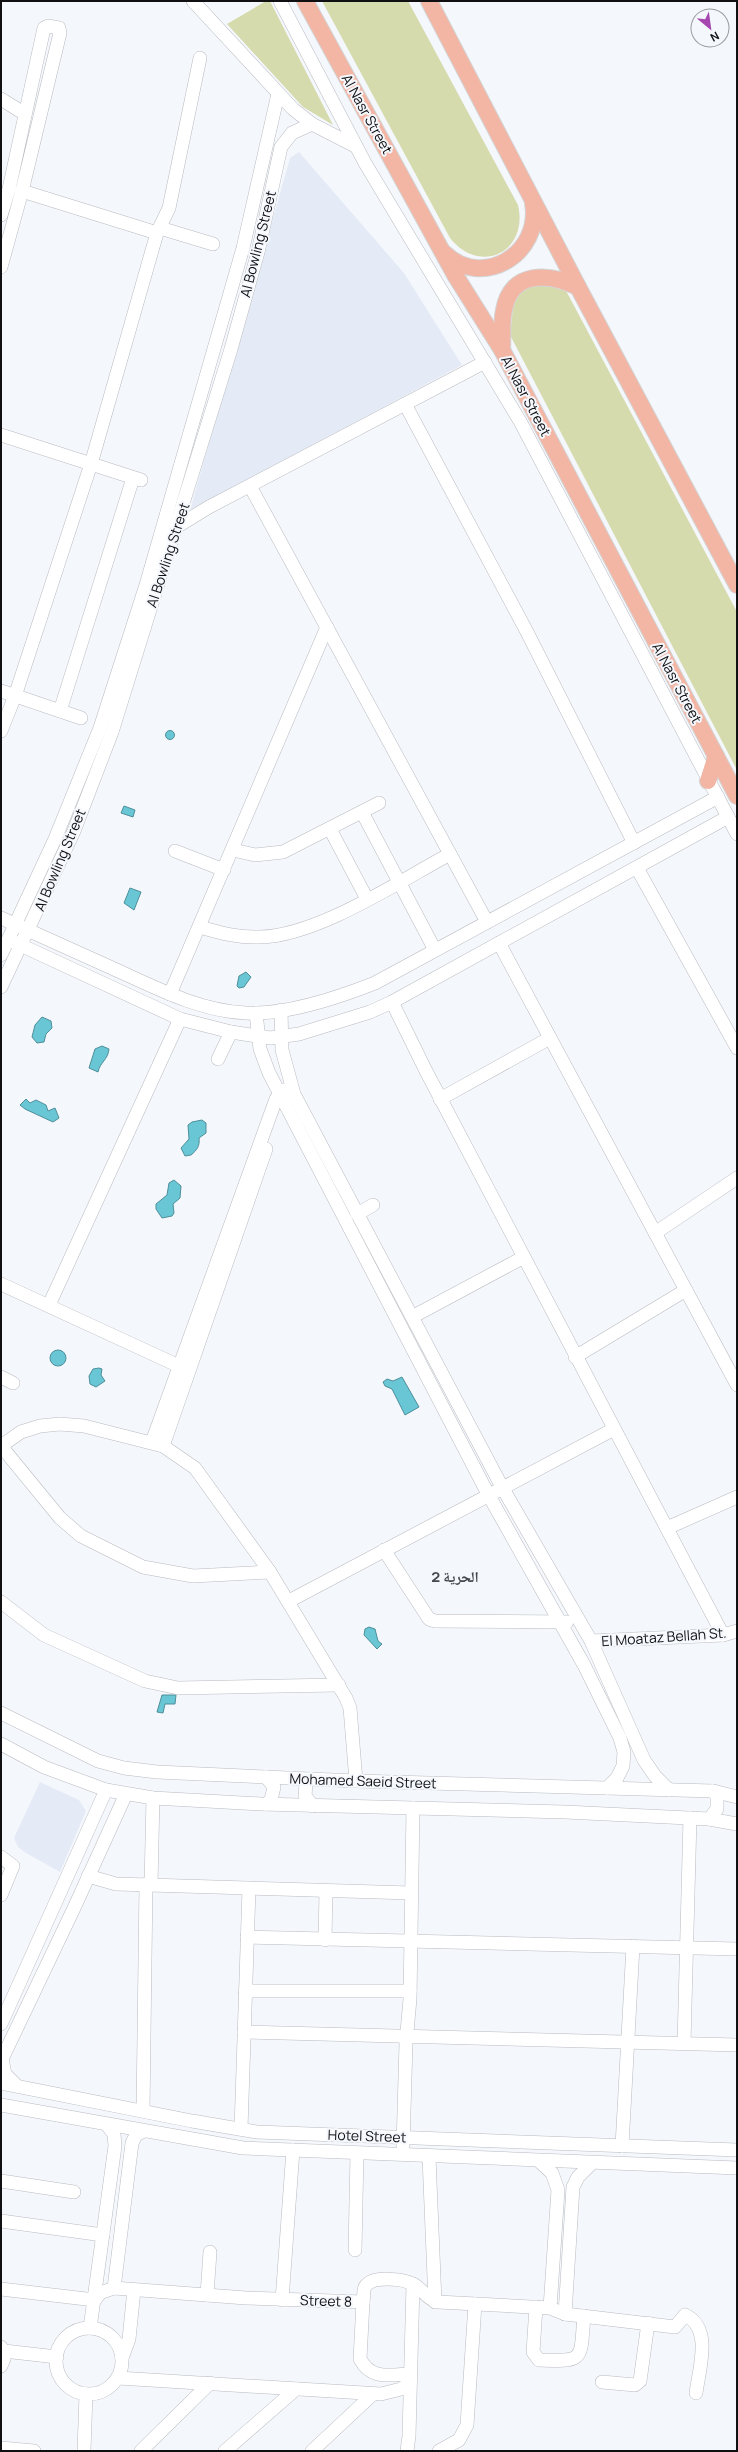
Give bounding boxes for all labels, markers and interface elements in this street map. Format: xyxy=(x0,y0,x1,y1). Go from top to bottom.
north arrow xyxy=(690,8,730,48)
text: N xyxy=(708,29,722,46)
street label: Al Nasr Street xyxy=(338,70,397,157)
street label: Al Bowling Street xyxy=(235,188,280,299)
street label: Al Nasr Street xyxy=(497,352,556,440)
street label: Al Bowling Street xyxy=(142,500,194,610)
street label: Al Nasr Street xyxy=(648,639,707,727)
street label: Al Bowling Street xyxy=(29,805,90,914)
district label: الحرية 2 xyxy=(431,1566,479,1587)
street label: El Moataz Bellah St. xyxy=(601,1623,727,1650)
street label: Mohamed Saeid Street xyxy=(289,1768,437,1793)
street label: Hotel Street xyxy=(327,2125,407,2146)
street label: Street 8 xyxy=(300,2290,352,2311)

